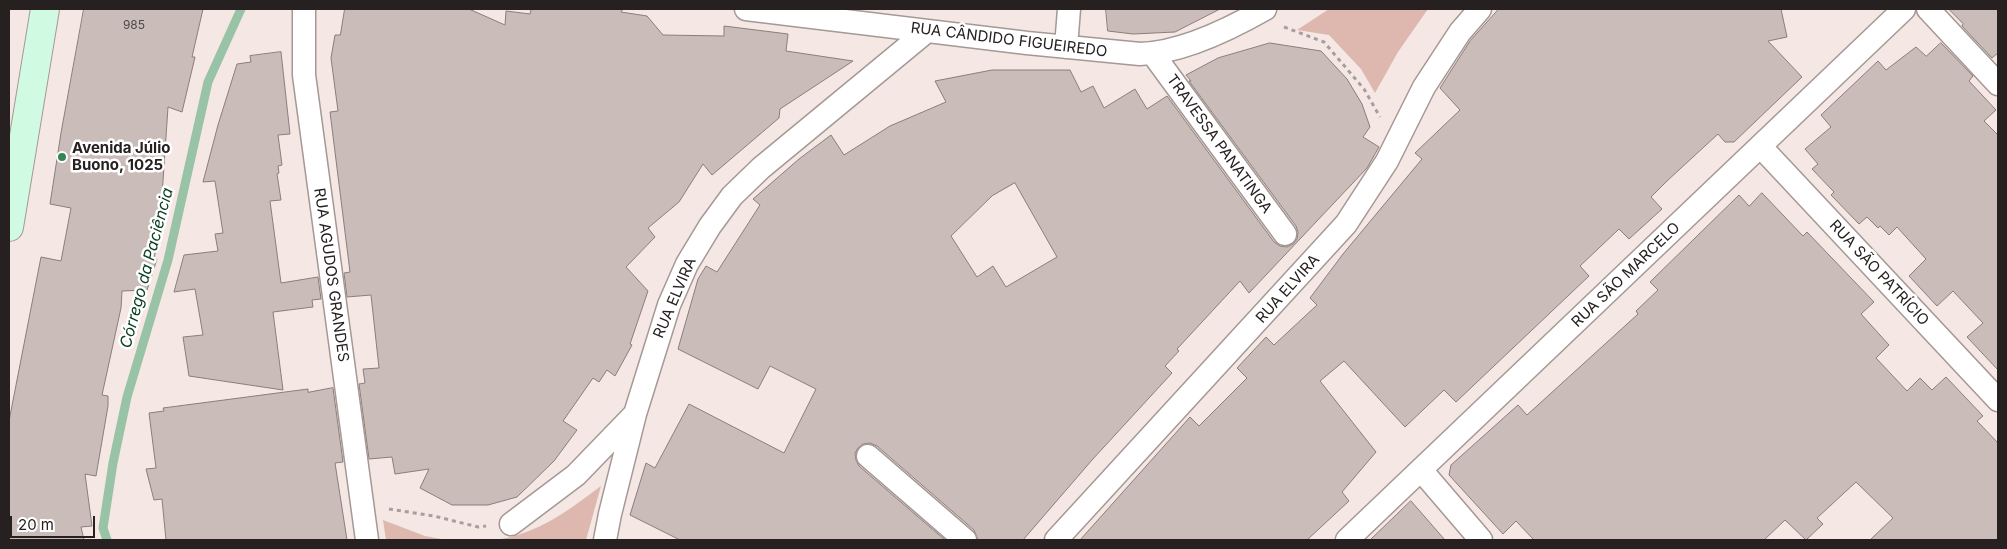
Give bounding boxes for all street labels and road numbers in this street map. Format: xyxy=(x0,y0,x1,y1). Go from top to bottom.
street label: RUA CÂNDIDO FIGUEIREDO xyxy=(910,19,1108,61)
street label: TRAVESSA PANATINGA xyxy=(1163,71,1275,217)
street label: RUA AGUDOS GRANDES xyxy=(310,187,352,363)
street label: RUA SÃO PATRÍCIO xyxy=(1825,217,1933,329)
street label: RUA SÃO MARCELO xyxy=(1568,219,1684,331)
street label: RUA ELVIRA xyxy=(1253,251,1323,327)
street label: RUA ELVIRA xyxy=(650,255,700,341)

